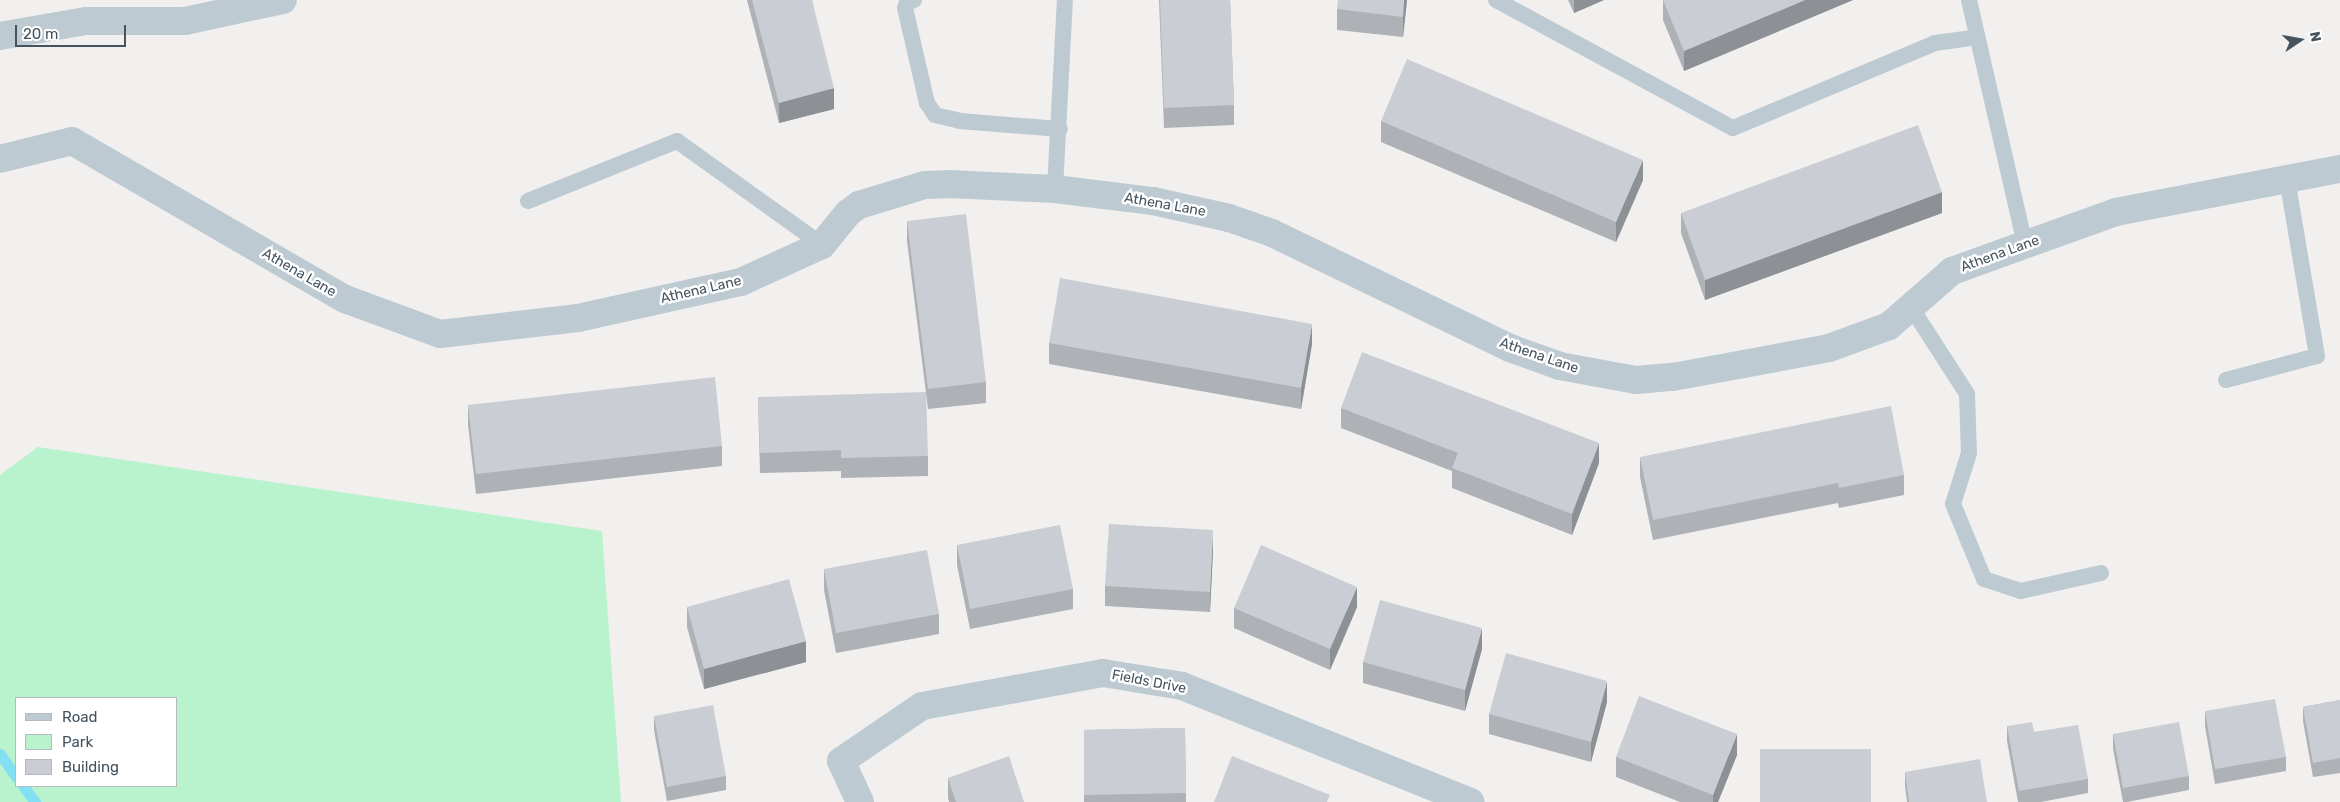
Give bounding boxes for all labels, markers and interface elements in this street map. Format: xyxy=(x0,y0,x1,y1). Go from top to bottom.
scale bar xyxy=(18,15,129,47)
north arrow xyxy=(2275,15,2325,65)
text: 20 m xyxy=(23,25,58,43)
text: N xyxy=(2306,30,2325,43)
street label: Athena Lane xyxy=(1123,190,1207,220)
street label: Athena Lane xyxy=(1958,232,2042,276)
street label: Athena Lane xyxy=(259,245,339,301)
street label: Athena Lane xyxy=(659,273,743,307)
street label: Athena Lane xyxy=(1497,335,1581,377)
street label: Fields Drive xyxy=(1110,667,1188,697)
legend xyxy=(15,697,178,787)
text: Road xyxy=(62,708,98,726)
text: Park xyxy=(62,733,93,751)
text: Building xyxy=(62,758,119,776)

